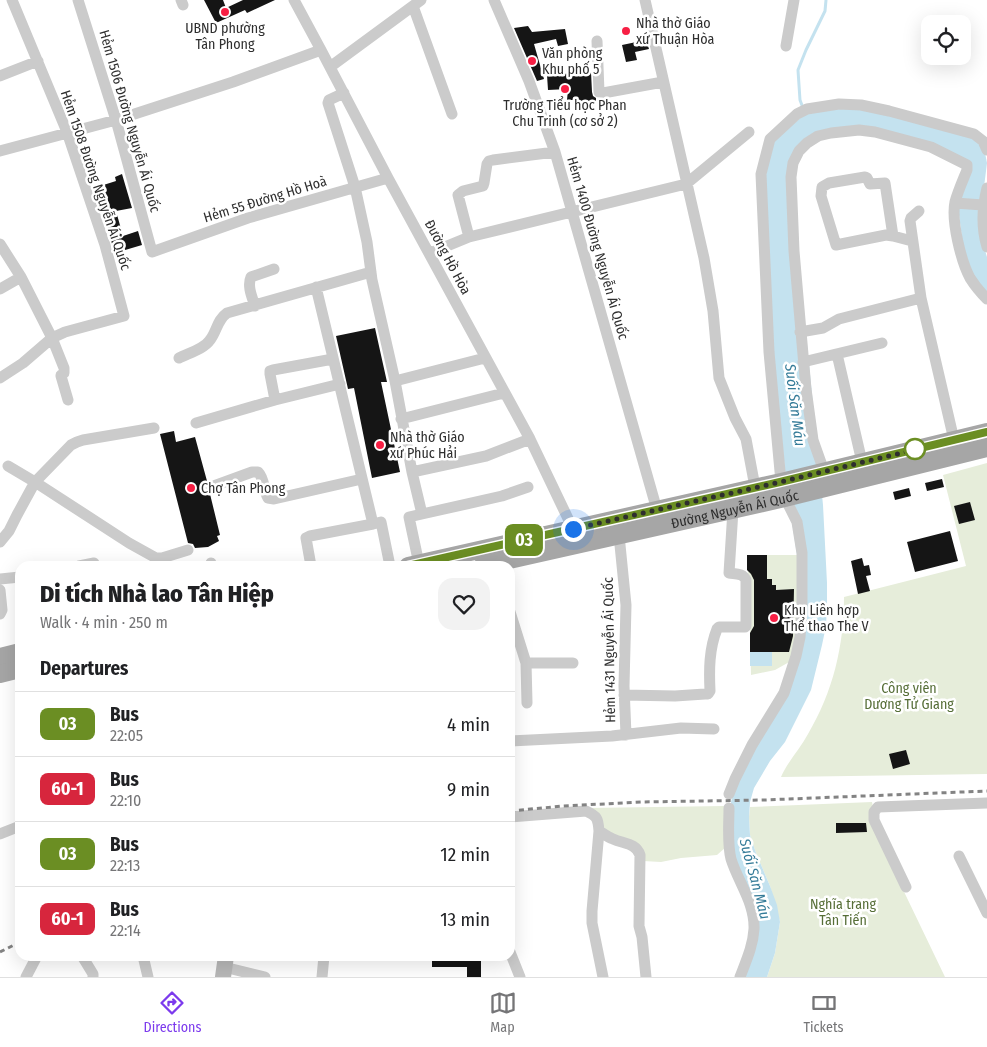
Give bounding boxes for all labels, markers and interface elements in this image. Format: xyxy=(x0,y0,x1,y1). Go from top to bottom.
marker: UBND phường Tân Phong xyxy=(219,6,231,18)
place label: Nhà thờ Giáo xứ Thuận Hòa xyxy=(636,15,714,48)
map controls xyxy=(921,15,971,65)
button: locate xyxy=(921,15,971,65)
place label: UBND phường Tân Phong xyxy=(185,20,265,53)
marker: Nhà thờ Giáo xứ Thuận Hòa xyxy=(620,25,632,37)
street label: Hẻm 1506 Đường Nguyễn Ái Quốc xyxy=(95,28,165,214)
place label: Văn phòng Khu phố 5 xyxy=(542,45,603,78)
marker: Văn phòng Khu phố 5 xyxy=(526,55,538,67)
marker: Trường Tiểu học Phan Chu Trinh (cơ sở 2) xyxy=(559,83,571,95)
street label: Hẻm 1508 Đường Nguyễn Ái Quốc xyxy=(57,88,135,272)
place label: Trường Tiểu học Phan Chu Trinh (cơ sở 2) xyxy=(503,96,627,130)
street label: Hẻm 1400 Đường Nguyễn Ái Quốc xyxy=(563,154,633,342)
street label: Hẻm 55 Đường Hồ Hoà xyxy=(201,172,329,226)
street label: Đường Hồ Hòa xyxy=(421,216,475,298)
water label: Suối Săn Máu xyxy=(781,362,809,447)
place label: Nhà thờ Giáo xứ Phúc Hải xyxy=(390,429,465,462)
unlabelled marker xyxy=(904,438,926,460)
marker: Nhà thờ Giáo xứ Phúc Hải xyxy=(374,439,386,451)
place label: Chợ Tân Phong xyxy=(201,480,286,497)
marker: Chợ Tân Phong xyxy=(185,482,197,494)
street label: Đường Nguyễn Ái Quốc xyxy=(669,487,800,532)
your location xyxy=(561,517,586,542)
line badge: 03 xyxy=(502,524,546,556)
text: 03 xyxy=(515,529,533,551)
street label: Hẻm 1431 Nguyễn Ái Quốc xyxy=(599,577,619,723)
button: heart xyxy=(438,578,490,630)
text: Di tích Nhà lao Tân Hiệp xyxy=(40,580,274,608)
place label: Khu Liên hợp Thể thao The V xyxy=(784,602,870,635)
marker: Khu Liên hợp Thể thao The V xyxy=(768,612,780,624)
text: Walk · 4 min · 250 m xyxy=(40,613,168,632)
text: Departures xyxy=(40,657,128,680)
park label: Công viên Dương Tử Giang xyxy=(864,680,954,713)
text: Bus xyxy=(110,703,139,726)
text: 03 xyxy=(58,713,77,735)
text: 4 min xyxy=(447,713,490,736)
text: 22:05 xyxy=(110,726,143,745)
text: Bus xyxy=(110,768,139,791)
text: 60-1 xyxy=(51,778,84,800)
text: 9 min xyxy=(447,778,490,801)
text: 22:10 xyxy=(110,791,141,810)
text: Bus xyxy=(110,833,139,856)
water label: Suối Săn Máu xyxy=(735,836,774,922)
text: 03 xyxy=(58,843,77,865)
text: 12 min xyxy=(440,843,490,866)
text: 22:13 xyxy=(110,856,140,875)
park label: Nghĩa trang Tân Tiến xyxy=(810,896,876,929)
text: Bus xyxy=(110,898,139,921)
text: 60-1 xyxy=(51,908,84,930)
text: 13 min xyxy=(440,908,490,931)
text: 22:14 xyxy=(110,921,141,940)
tab: Directions xyxy=(144,989,201,1036)
tab: Map xyxy=(489,989,517,1036)
tab: Tickets xyxy=(804,989,843,1036)

